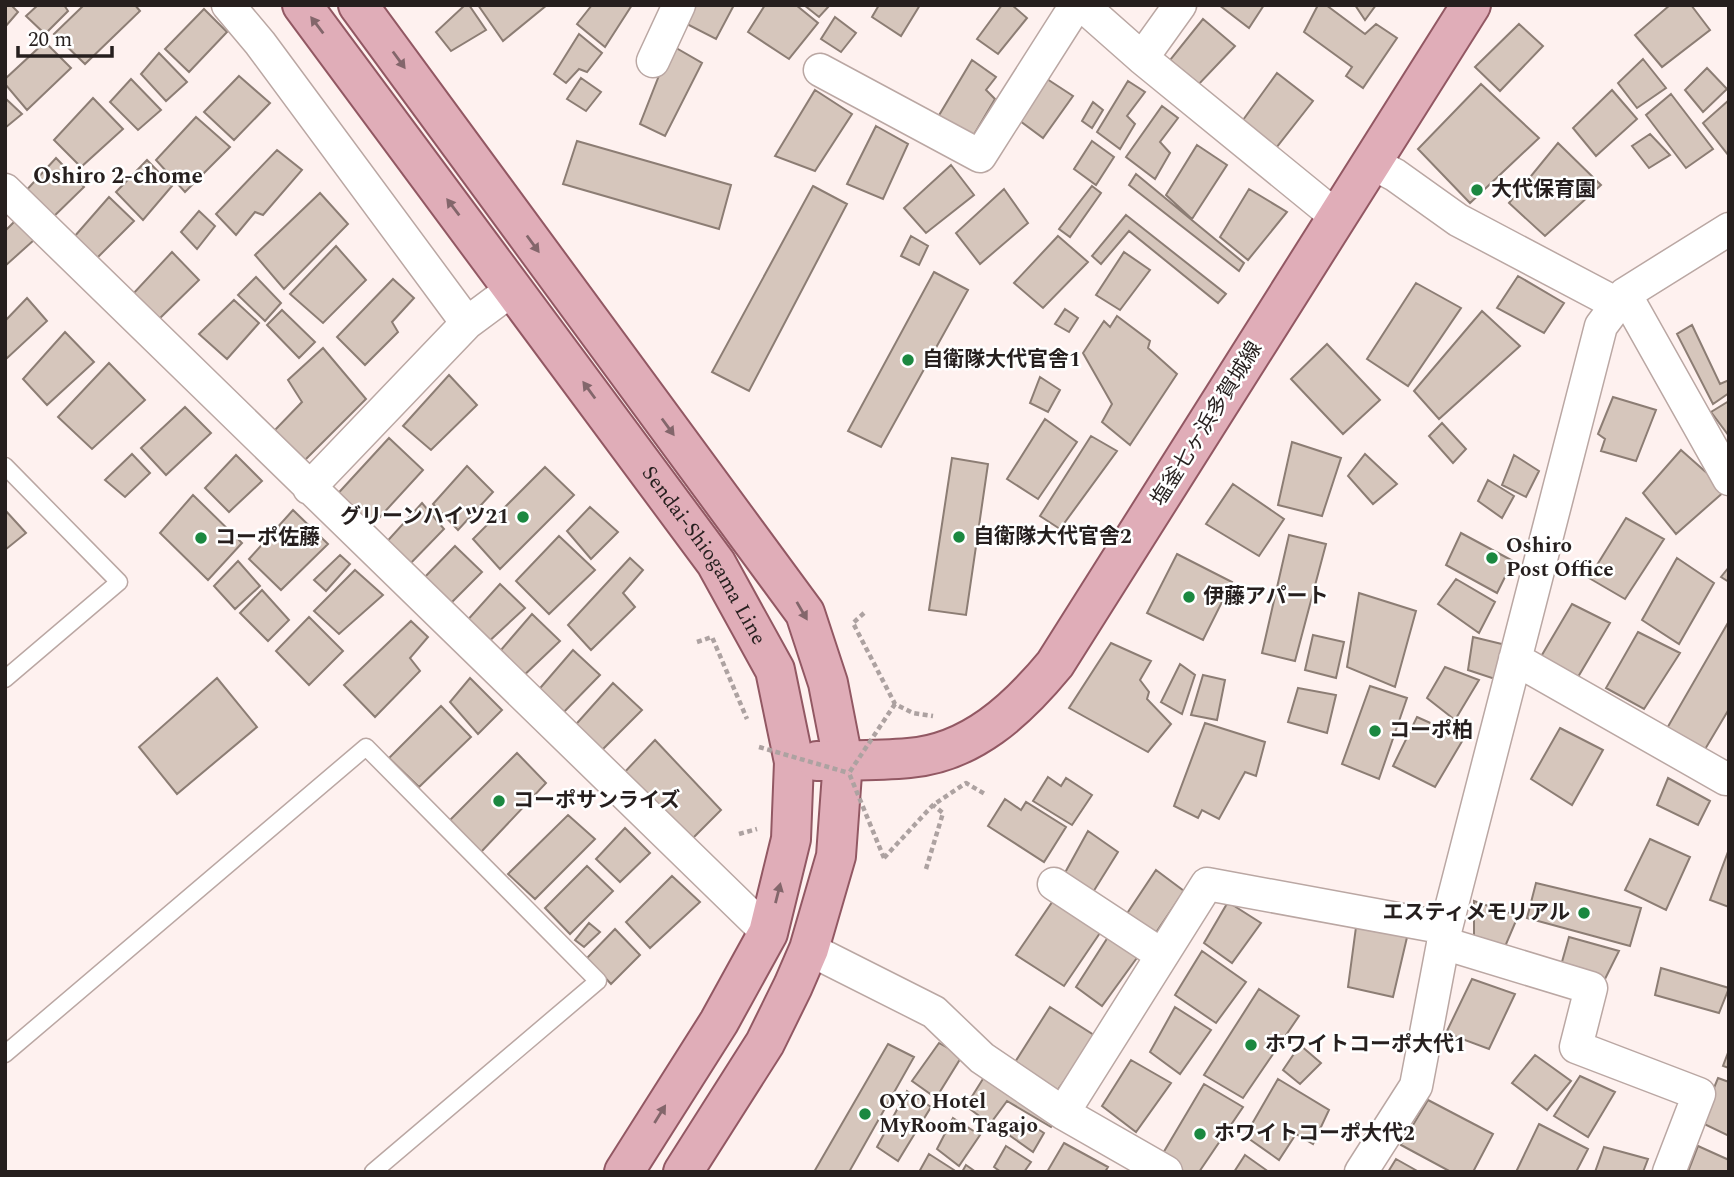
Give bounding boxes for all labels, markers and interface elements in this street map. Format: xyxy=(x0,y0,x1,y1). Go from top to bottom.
scale bar xyxy=(18,14,112,58)
one-way arrow xyxy=(310,16,324,34)
text: 20 m xyxy=(28,24,72,56)
one-way arrow xyxy=(391,51,405,69)
district label: Oshiro 2-chome xyxy=(33,159,203,194)
place label: 大代保育園 xyxy=(1491,174,1596,206)
marker: 大代保育園 xyxy=(1469,182,1485,198)
one-way arrow xyxy=(446,198,460,216)
one-way arrow xyxy=(526,234,541,252)
street label: 塩釜七ヶ浜多賀城線 xyxy=(1143,335,1271,513)
place label: 自衛隊大代官舎1 xyxy=(922,344,1081,376)
marker: 自衛隊大代官舎1 xyxy=(900,352,916,368)
one-way arrow xyxy=(582,380,596,399)
one-way arrow xyxy=(661,418,675,436)
street label: Sendai-Shiogama Line xyxy=(633,459,774,651)
place label: グリーンハイツ21 xyxy=(340,501,509,533)
marker: グリーンハイツ21 xyxy=(515,509,531,525)
place label: 自衛隊大代官舎2 xyxy=(973,521,1132,553)
place label: コーポ佐藤 xyxy=(215,522,320,554)
marker: 自衛隊大代官舎2 xyxy=(951,529,967,545)
marker: コーポ佐藤 xyxy=(193,530,209,546)
place label: Oshiro Post Office xyxy=(1506,530,1614,586)
marker: Oshiro Post Office xyxy=(1484,550,1500,566)
place label: 伊藤アパート xyxy=(1203,581,1329,613)
marker: 伊藤アパート xyxy=(1181,589,1197,605)
one-way arrow xyxy=(796,601,808,620)
place label: コーポ柏 xyxy=(1389,715,1473,747)
marker: コーポ柏 xyxy=(1367,723,1383,739)
place label: コーポサンライズ xyxy=(513,785,680,817)
marker: コーポサンライズ xyxy=(491,793,507,809)
one-way arrow xyxy=(773,882,784,904)
place label: エスティメモリアル xyxy=(1382,897,1570,929)
marker: エスティメモリアル xyxy=(1576,905,1592,921)
place label: ホワイトコーポ大代1 xyxy=(1265,1029,1466,1061)
marker: ホワイトコーポ大代1 xyxy=(1243,1037,1259,1053)
place label: OYO Hotel MyRoom Tagajo xyxy=(879,1086,1038,1142)
one-way arrow xyxy=(654,1105,667,1124)
marker: OYO Hotel MyRoom Tagajo xyxy=(857,1106,873,1122)
place label: ホワイトコーポ大代2 xyxy=(1214,1118,1415,1150)
marker: ホワイトコーポ大代2 xyxy=(1192,1126,1208,1142)

